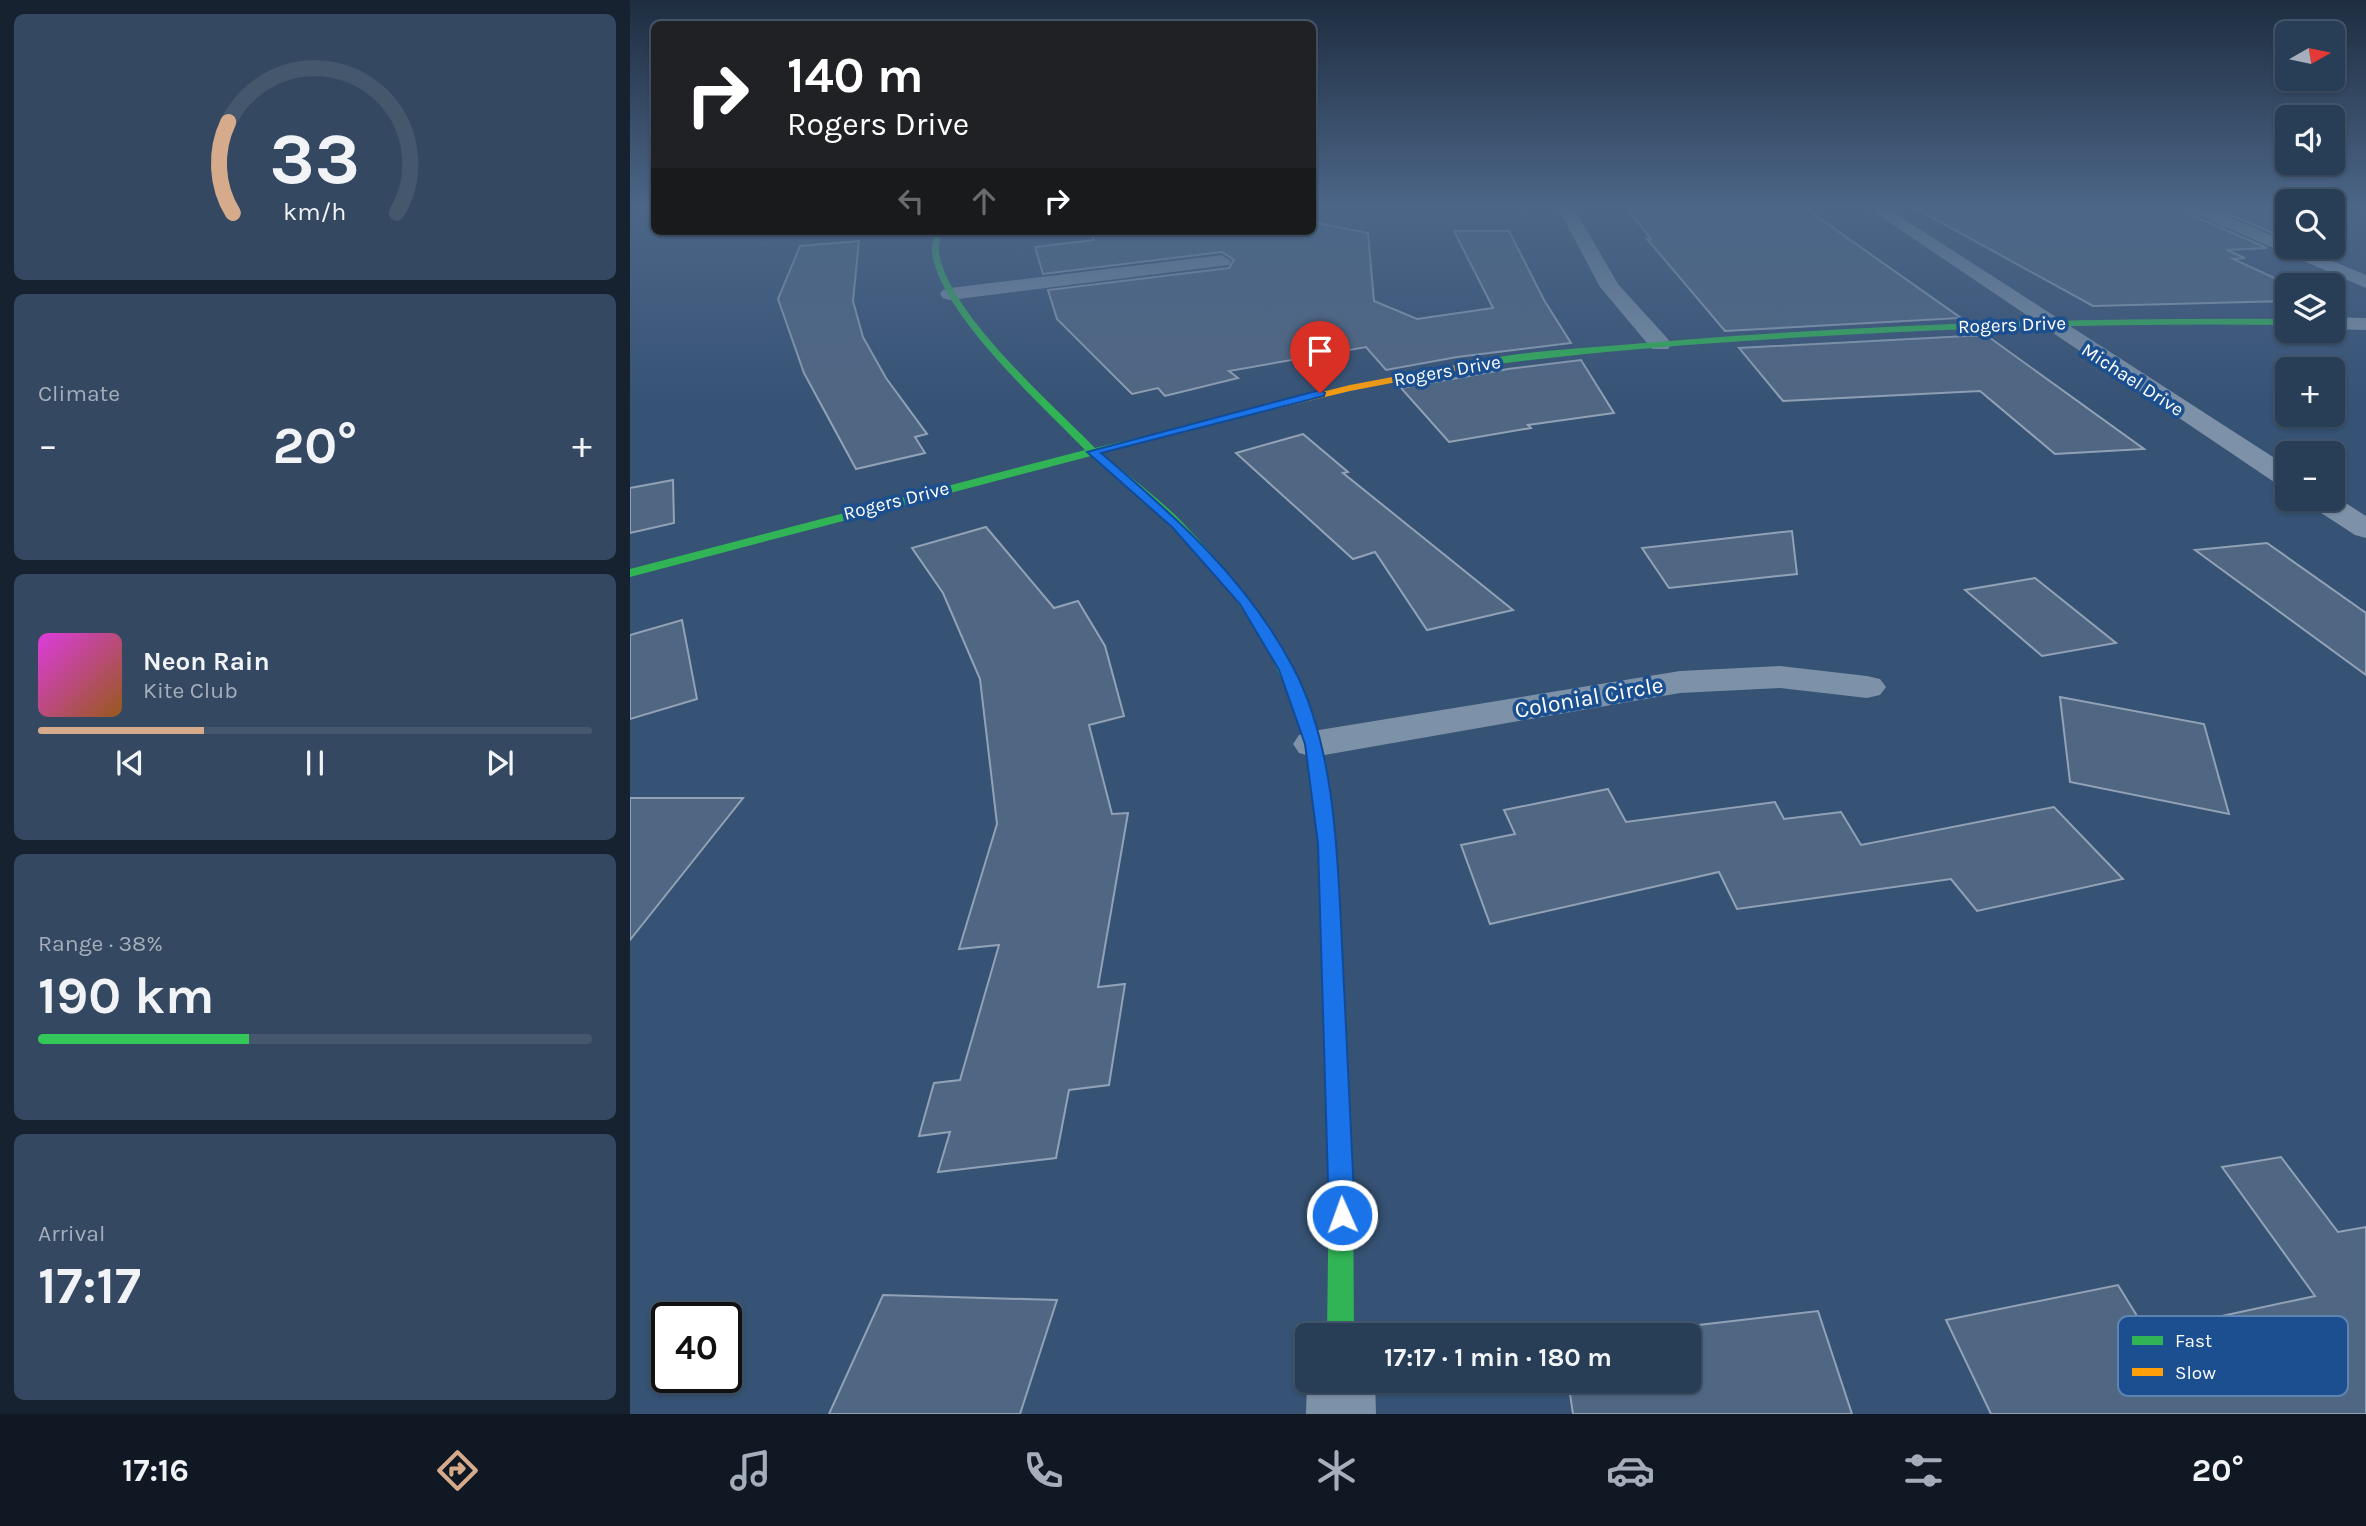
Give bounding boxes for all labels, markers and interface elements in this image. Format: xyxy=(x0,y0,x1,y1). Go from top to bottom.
north arrow xyxy=(2275,21,2345,91)
map controls xyxy=(2275,21,2345,511)
text: 140 m xyxy=(787,47,924,104)
icon: right xyxy=(672,49,763,140)
button: sound xyxy=(2275,105,2345,175)
text: Rogers Drive xyxy=(787,106,969,143)
text: 33 xyxy=(270,116,360,201)
icon: left xyxy=(892,182,930,220)
icon: ahead xyxy=(965,182,1003,220)
icon: right xyxy=(1038,182,1076,220)
button: search xyxy=(2275,189,2345,259)
text: km/h xyxy=(283,197,347,226)
button: layers xyxy=(2275,273,2345,343)
street label: Rogers Drive xyxy=(1958,312,2067,338)
pin xyxy=(1290,321,1350,393)
icon: arrive xyxy=(1301,332,1339,370)
street label: Michael Drive xyxy=(2077,339,2188,421)
street label: Rogers Drive xyxy=(1392,351,1502,391)
button: + xyxy=(2275,357,2345,427)
text: Climate xyxy=(38,380,120,407)
text: 20° xyxy=(273,415,357,476)
text: − xyxy=(38,423,58,468)
text: + xyxy=(572,423,592,468)
button: − xyxy=(2275,441,2345,511)
street label: Rogers Drive xyxy=(841,477,951,525)
text: Neon Rain xyxy=(143,646,270,677)
street label: Colonial Circle xyxy=(1513,671,1665,724)
text: Kite Club xyxy=(143,677,238,704)
icon: previous xyxy=(111,744,149,782)
icon: pause xyxy=(296,744,334,782)
icon: next xyxy=(481,744,519,782)
text: Range · 38% xyxy=(38,930,163,957)
text: 190 km xyxy=(38,965,214,1026)
position arrow xyxy=(1305,1178,1379,1252)
text: Arrival xyxy=(38,1220,105,1247)
text: 17:17 xyxy=(38,1255,141,1316)
speed limit sign: 40 xyxy=(651,1302,742,1393)
legend xyxy=(2118,1316,2348,1396)
text: Fast xyxy=(2175,1330,2212,1352)
text: 17:17 · 1 min · 180 m xyxy=(1384,1342,1612,1373)
text: Slow xyxy=(2175,1362,2216,1384)
icon: directions xyxy=(433,1446,482,1495)
icon: music xyxy=(726,1446,775,1495)
icon: phone xyxy=(1019,1446,1068,1495)
icon: climate xyxy=(1312,1446,1361,1495)
icon: car xyxy=(1606,1446,1655,1495)
icon: filters xyxy=(1899,1446,1948,1495)
text: 17:16 xyxy=(122,1452,189,1489)
text: 20° xyxy=(2192,1452,2244,1489)

